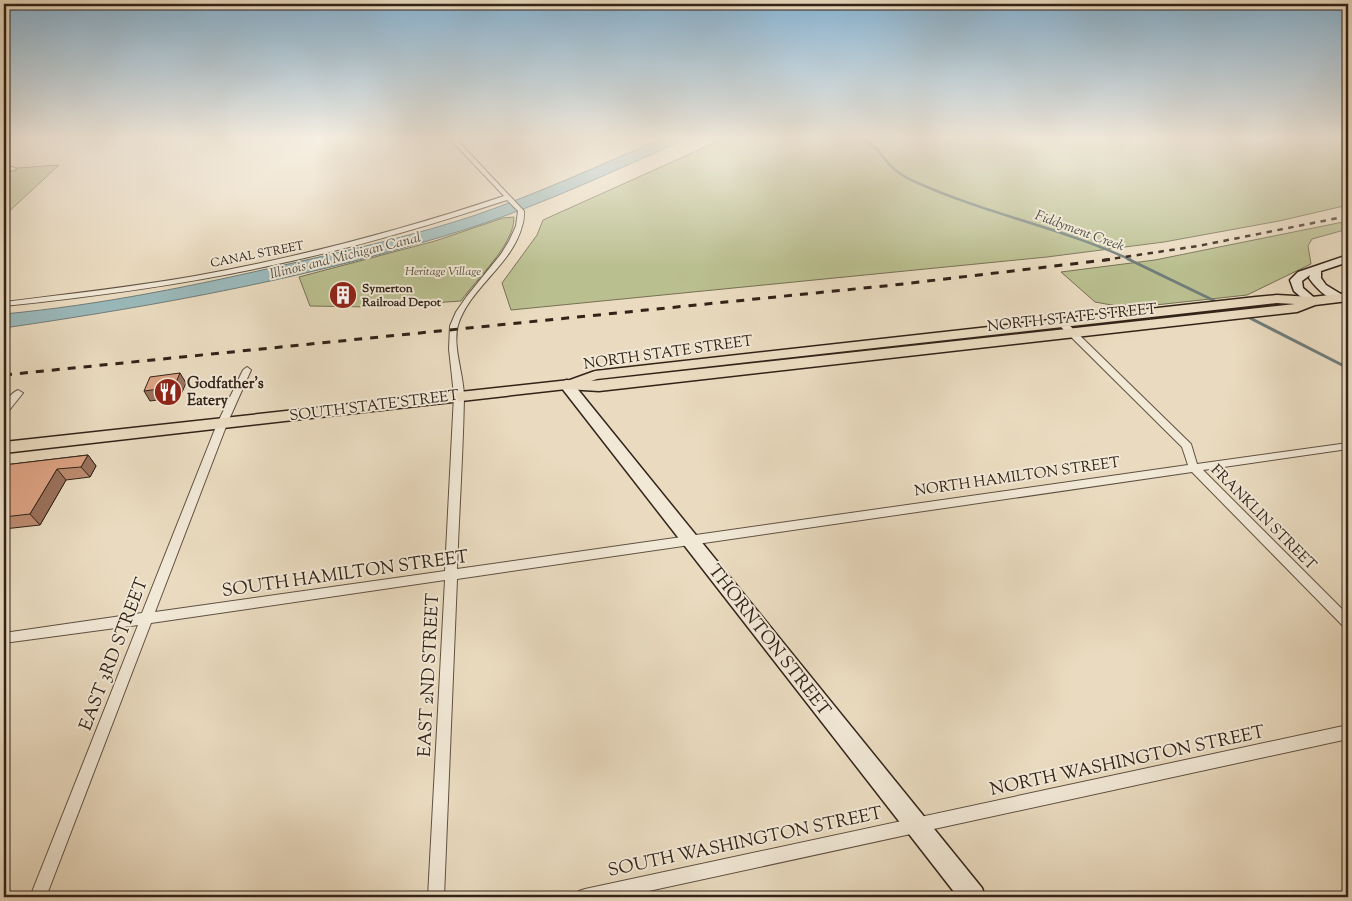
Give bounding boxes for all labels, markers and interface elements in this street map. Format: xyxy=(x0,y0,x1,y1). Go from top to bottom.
water label: Fiddyment Creek xyxy=(1032,206,1128,258)
water label: Illinois and Michigan Canal xyxy=(268,228,424,285)
street label: CANAL STREET xyxy=(209,237,306,273)
park label: Heritage Village xyxy=(405,263,481,281)
building icon: Symerton Railroad Depot xyxy=(328,280,358,310)
place label: Symerton Railroad Depot xyxy=(361,280,442,312)
street label: NORTH STATE STREET xyxy=(986,299,1159,338)
street label: NORTH STATE STREET xyxy=(582,331,755,376)
place label: Godfather's Eatery xyxy=(187,374,264,412)
restaurant icon: Godfather's Eatery xyxy=(153,377,183,407)
street label: SOUTH STATE STREET xyxy=(288,386,460,427)
street label: NORTH HAMILTON STREET xyxy=(913,453,1122,502)
street label: FRANKLIN STREET xyxy=(1205,460,1321,576)
street label: SOUTH HAMILTON STREET xyxy=(220,545,471,605)
street label: THORNTON STREET xyxy=(701,560,836,723)
street label: EAST 3RD STREET xyxy=(74,574,156,735)
street label: EAST 2ND STREET xyxy=(413,592,447,758)
street label: NORTH WASHINGTON STREET xyxy=(988,720,1267,804)
street label: SOUTH WASHINGTON STREET xyxy=(606,801,885,885)

